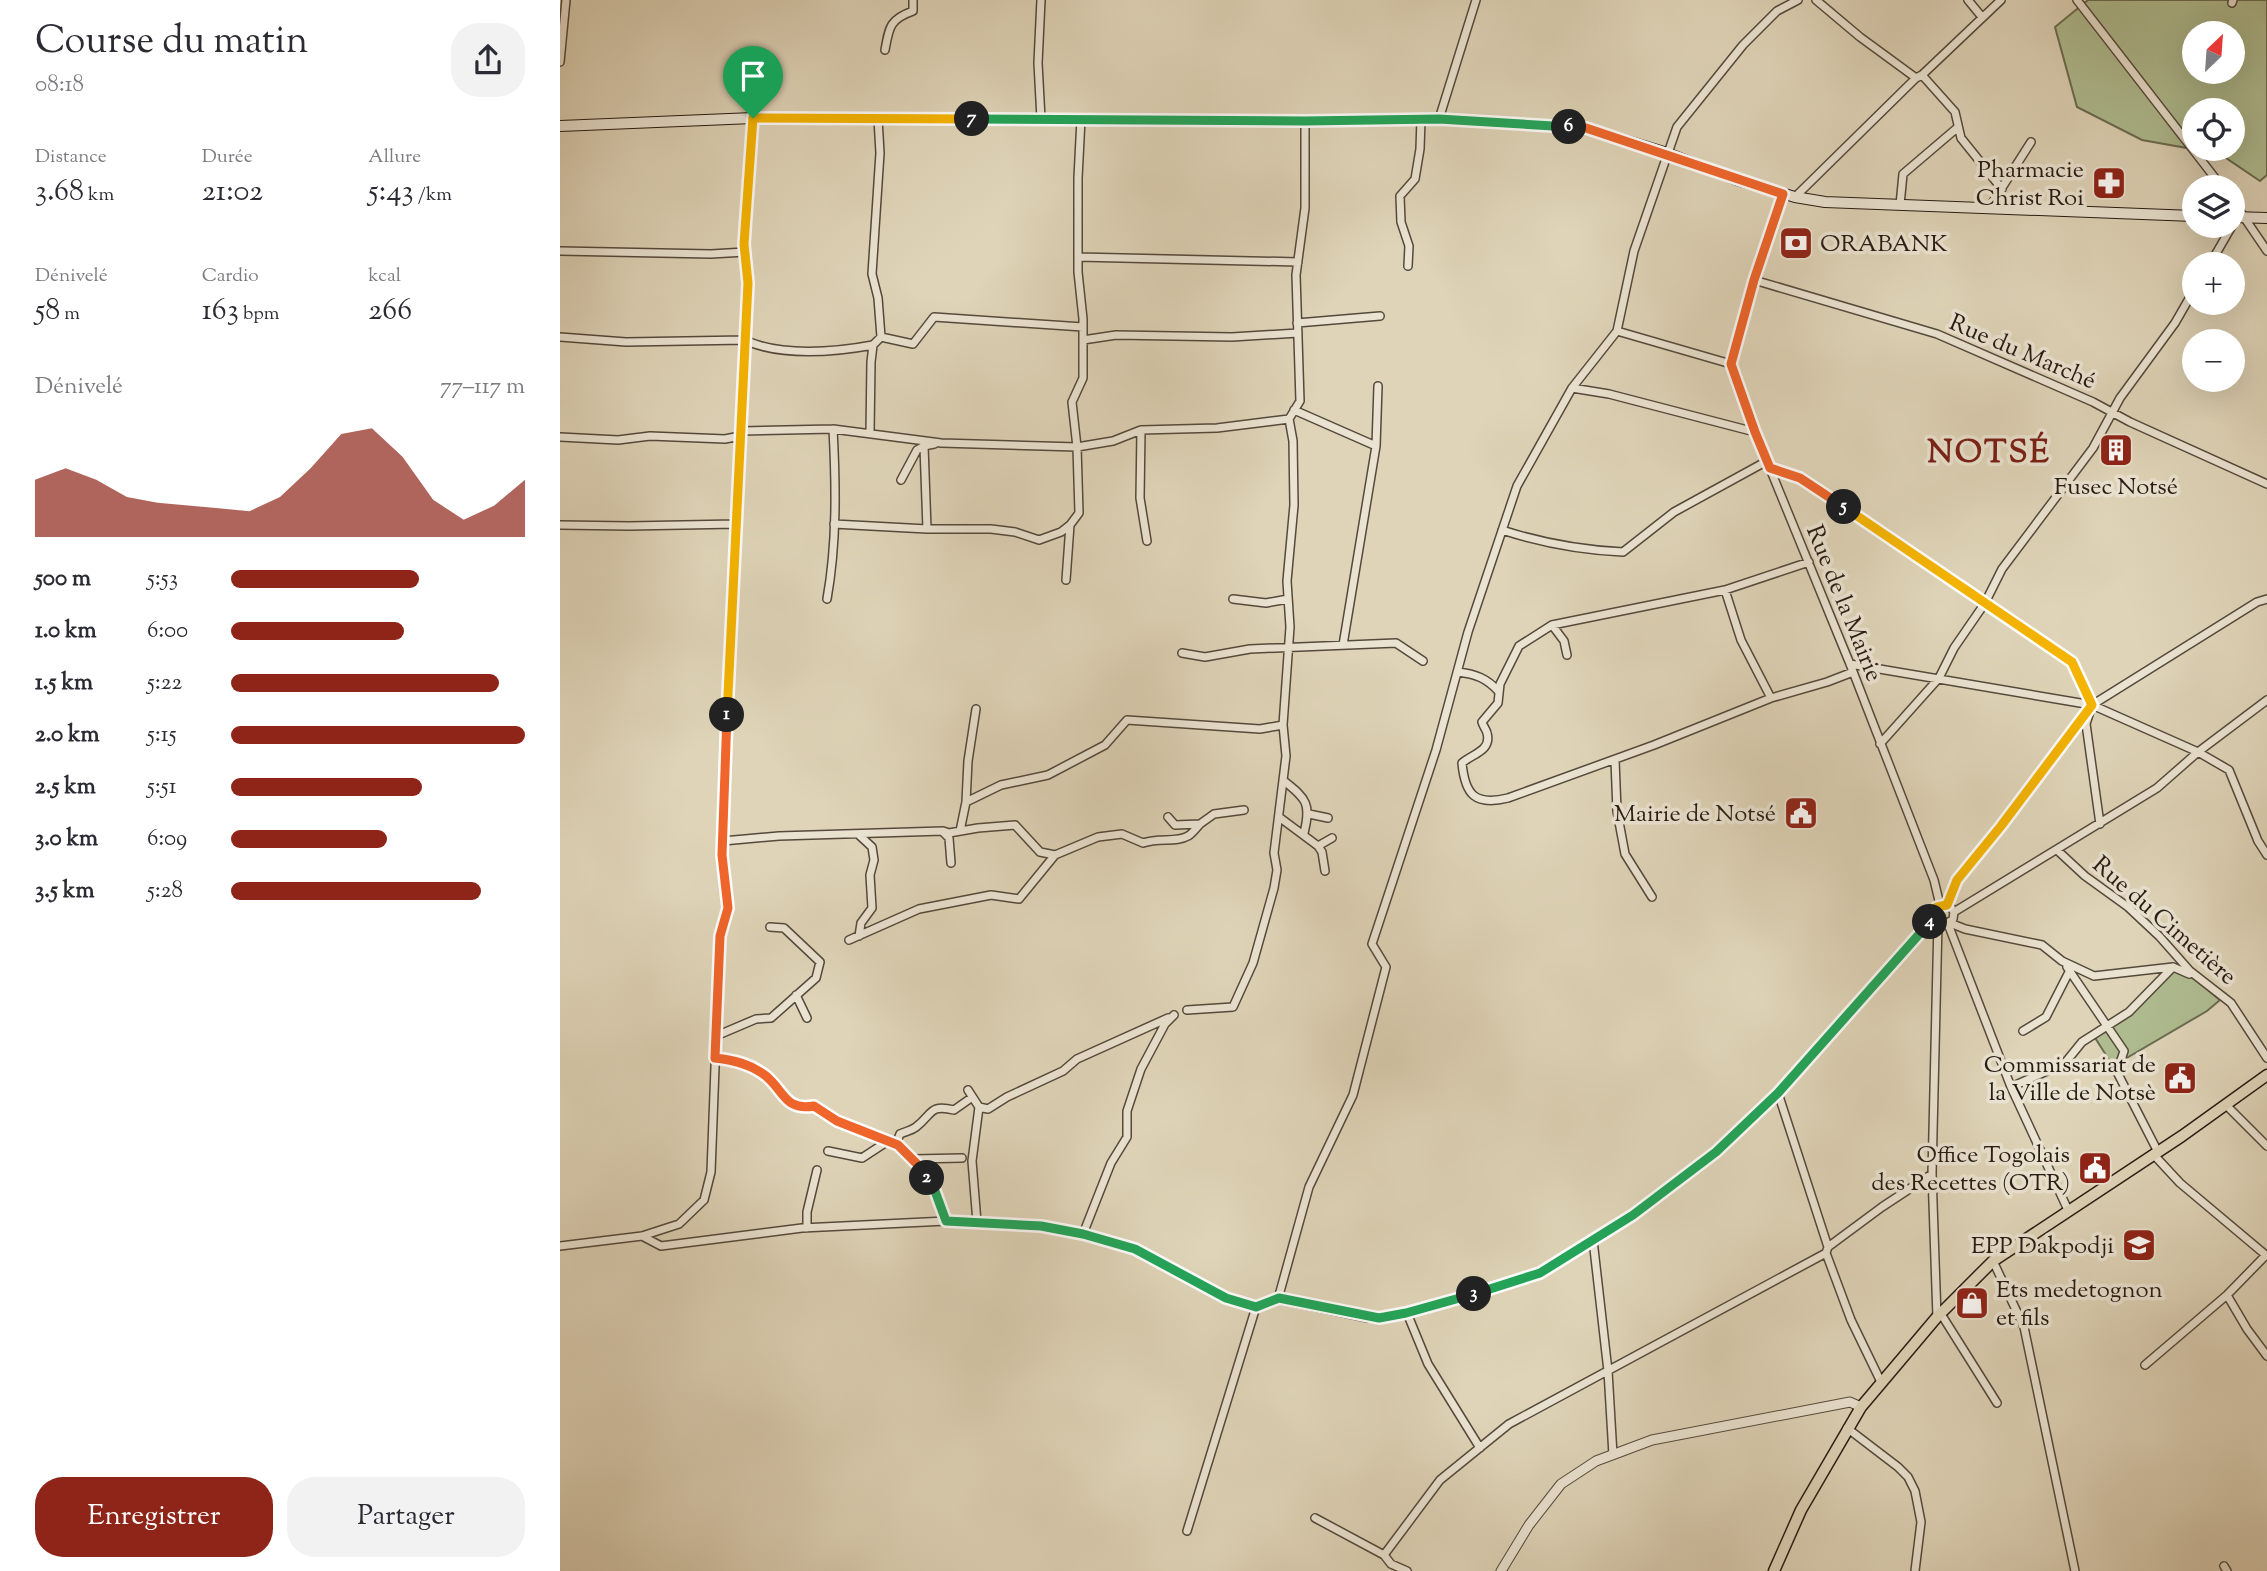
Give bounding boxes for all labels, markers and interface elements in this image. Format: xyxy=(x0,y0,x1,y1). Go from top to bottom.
text: Course du matin xyxy=(35,16,308,70)
north arrow xyxy=(2182,21,2245,84)
map controls xyxy=(2182,21,2245,392)
button: share xyxy=(451,23,525,97)
pin xyxy=(723,46,783,118)
icon: arrive xyxy=(734,57,772,95)
text: 08:18 xyxy=(35,69,84,102)
button: locate xyxy=(2182,98,2245,161)
pin: 7 xyxy=(954,102,990,136)
text: 7 xyxy=(967,105,976,132)
pin: 6 xyxy=(1552,110,1586,144)
text: 6 xyxy=(1564,113,1573,140)
text: Distance xyxy=(35,144,107,171)
text: Durée xyxy=(202,144,252,171)
text: Allure xyxy=(368,144,421,171)
place label: Pharmacie Christ Roi xyxy=(1976,154,2084,216)
pharmacy icon: Pharmacie Christ Roi xyxy=(2090,164,2128,202)
text: 3.68 xyxy=(35,171,84,214)
text: 21:02 xyxy=(202,171,263,214)
text: 5:43 xyxy=(368,171,414,214)
button: layers xyxy=(2182,175,2245,238)
text: km xyxy=(84,182,114,209)
text: /km xyxy=(414,182,452,209)
bank icon: ORABANK xyxy=(1777,224,1815,262)
place label: ORABANK xyxy=(1820,228,1948,262)
button: + xyxy=(2182,252,2245,315)
text: Dénivelé xyxy=(35,263,108,290)
text: Cardio xyxy=(202,263,259,290)
text: kcal xyxy=(368,263,401,290)
text: 58 xyxy=(35,290,60,333)
text: 163 xyxy=(202,290,239,333)
text: 266 xyxy=(368,290,412,333)
text: m xyxy=(60,301,80,328)
text: bpm xyxy=(239,301,279,328)
street label: Rue du Marché xyxy=(1944,307,2101,399)
button: − xyxy=(2182,329,2245,392)
text: Dénivelé xyxy=(35,371,123,404)
text: 77–117 m xyxy=(440,371,525,404)
district label: NOTSÉ xyxy=(1927,431,2051,477)
building icon: Fusec Notsé xyxy=(2097,431,2135,469)
place label: Fusec Notsé xyxy=(2054,471,2178,505)
pin: 5 xyxy=(1826,490,1862,524)
text: 5 xyxy=(1840,493,1847,520)
street label: Rue de la Mairie xyxy=(1796,520,1890,687)
text: 500 m xyxy=(35,563,91,596)
text: 5:53 xyxy=(147,563,178,596)
text: 1.0 km xyxy=(35,615,97,648)
text: 6:00 xyxy=(147,615,188,648)
text: 1.5 km xyxy=(35,667,93,700)
text: 5:22 xyxy=(147,667,182,700)
pin: 1 xyxy=(710,698,744,732)
text: 1 xyxy=(723,701,730,728)
text: 2.0 km xyxy=(35,719,100,752)
text: 5:15 xyxy=(147,719,177,752)
text: 2.5 km xyxy=(35,771,96,804)
text: 5:51 xyxy=(147,771,177,804)
public building icon: Mairie de Notsé xyxy=(1782,794,1820,832)
place label: Mairie de Notsé xyxy=(1614,798,1776,832)
text: 3.0 km xyxy=(35,823,98,856)
text: 6:09 xyxy=(147,823,187,856)
street label: Rue du Cimetière xyxy=(2084,849,2243,994)
text: 3.5 km xyxy=(35,875,94,908)
text: 5:28 xyxy=(147,875,183,908)
pin: 4 xyxy=(1912,904,1948,940)
text: 4 xyxy=(1925,908,1934,935)
place label: Commissariat de la Ville de Notsè xyxy=(1984,1049,2156,1111)
public building icon: Commissariat de la Ville de Notsè xyxy=(2161,1059,2199,1097)
place label: Office Togolais des Recettes (OTR) xyxy=(1871,1139,2070,1201)
public building icon: Office Togolais des Recettes (OTR) xyxy=(2076,1149,2114,1187)
pin: 2 xyxy=(910,1160,944,1196)
text: 2 xyxy=(922,1164,931,1191)
school or university icon: EPP Dakpodji xyxy=(2120,1226,2158,1264)
place label: EPP Dakpodji xyxy=(1971,1230,2114,1264)
place label: Ets medetognon et fils xyxy=(1996,1274,2163,1336)
pin: 3 xyxy=(1457,1276,1492,1312)
text: 3 xyxy=(1470,1280,1477,1307)
shop icon: Ets medetognon et fils xyxy=(1953,1284,1991,1322)
button: Enregistrer xyxy=(35,1477,273,1557)
button: Partager xyxy=(287,1477,525,1557)

